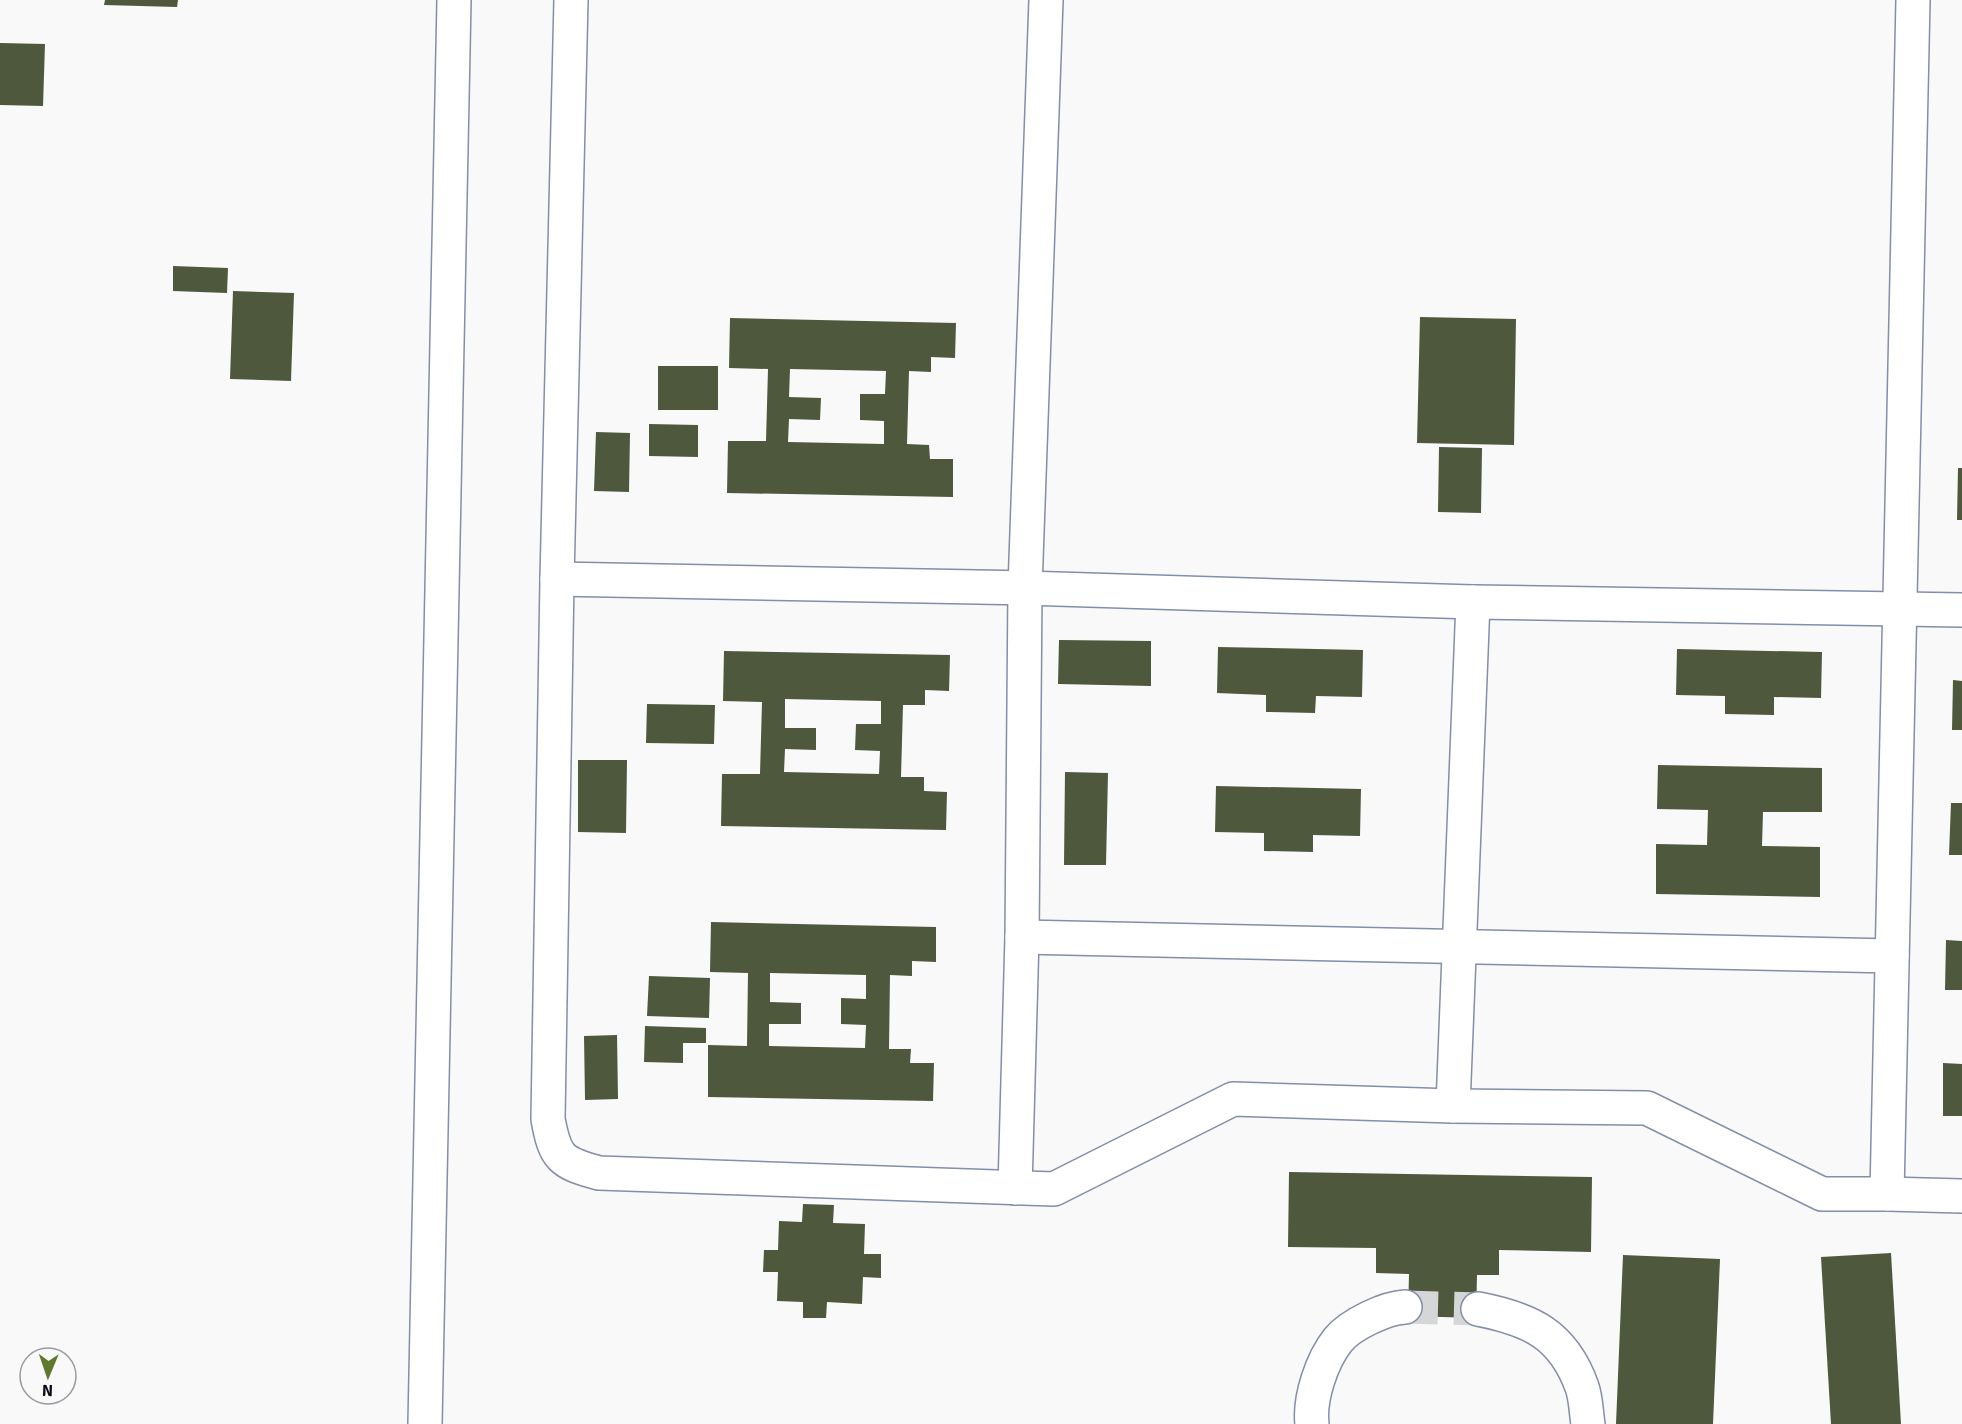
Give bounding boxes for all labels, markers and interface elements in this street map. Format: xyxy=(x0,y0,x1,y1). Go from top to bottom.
north arrow xyxy=(18,1346,78,1406)
text: N xyxy=(42,1380,53,1400)

